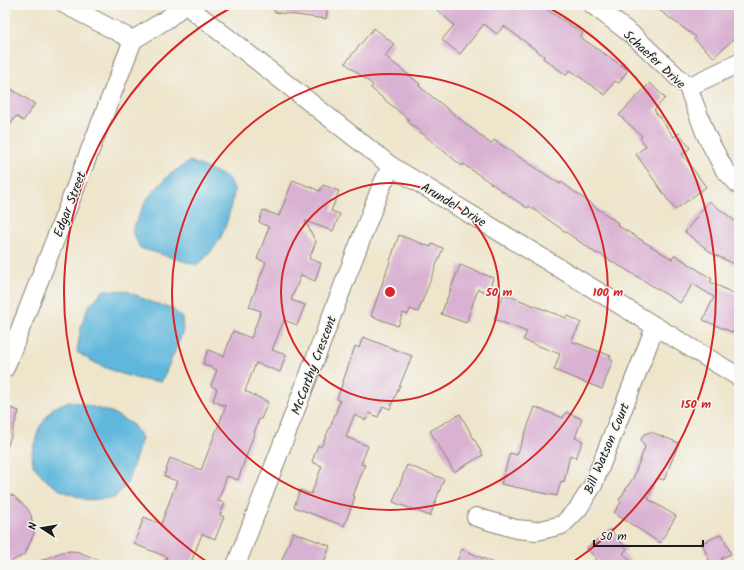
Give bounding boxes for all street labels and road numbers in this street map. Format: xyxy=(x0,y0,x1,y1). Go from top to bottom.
street label: Schaefer Drive xyxy=(618,25,690,95)
street label: Edgar Street xyxy=(48,168,93,240)
street label: Arundel Drive xyxy=(416,177,490,233)
street label: McCarthy Crescent xyxy=(286,312,343,418)
street label: Bill Watson Court xyxy=(579,399,636,497)

